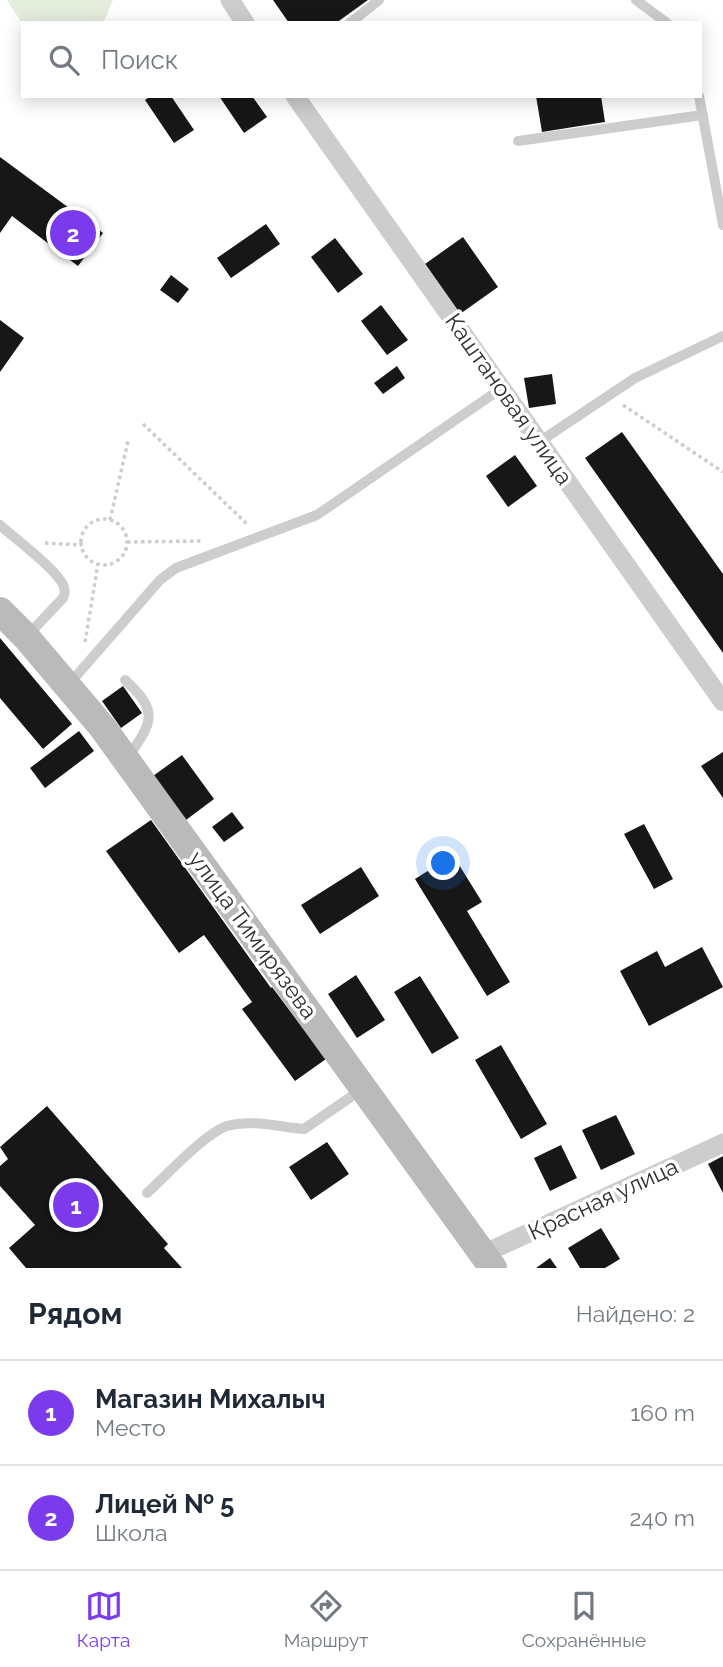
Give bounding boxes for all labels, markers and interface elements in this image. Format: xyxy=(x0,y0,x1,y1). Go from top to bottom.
search box xyxy=(21,21,702,98)
icon: search xyxy=(45,41,83,79)
text: Поиск xyxy=(101,45,178,75)
pin: 2 xyxy=(50,207,96,259)
street label: Каштановая улица xyxy=(440,308,579,490)
street label: улица Тимирязева xyxy=(183,846,323,1024)
your location xyxy=(426,846,460,880)
street label: Красная улица xyxy=(524,1152,682,1245)
pin: 1 xyxy=(53,1179,99,1231)
text: Рядом xyxy=(28,1296,122,1331)
text: Найдено: 2 xyxy=(576,1300,695,1327)
text: Магазин Михалыч xyxy=(95,1384,325,1414)
text: 1 xyxy=(45,1399,57,1426)
text: 160 m xyxy=(630,1399,695,1426)
text: Место xyxy=(95,1414,166,1441)
text: Лицей № 5 xyxy=(95,1489,235,1519)
text: 2 xyxy=(45,1504,57,1531)
text: 240 m xyxy=(629,1504,695,1531)
text: Школа xyxy=(95,1519,168,1546)
tab: Карта xyxy=(77,1587,130,1651)
tab: Маршрут xyxy=(284,1587,368,1651)
tab: Сохранённые xyxy=(522,1587,646,1651)

